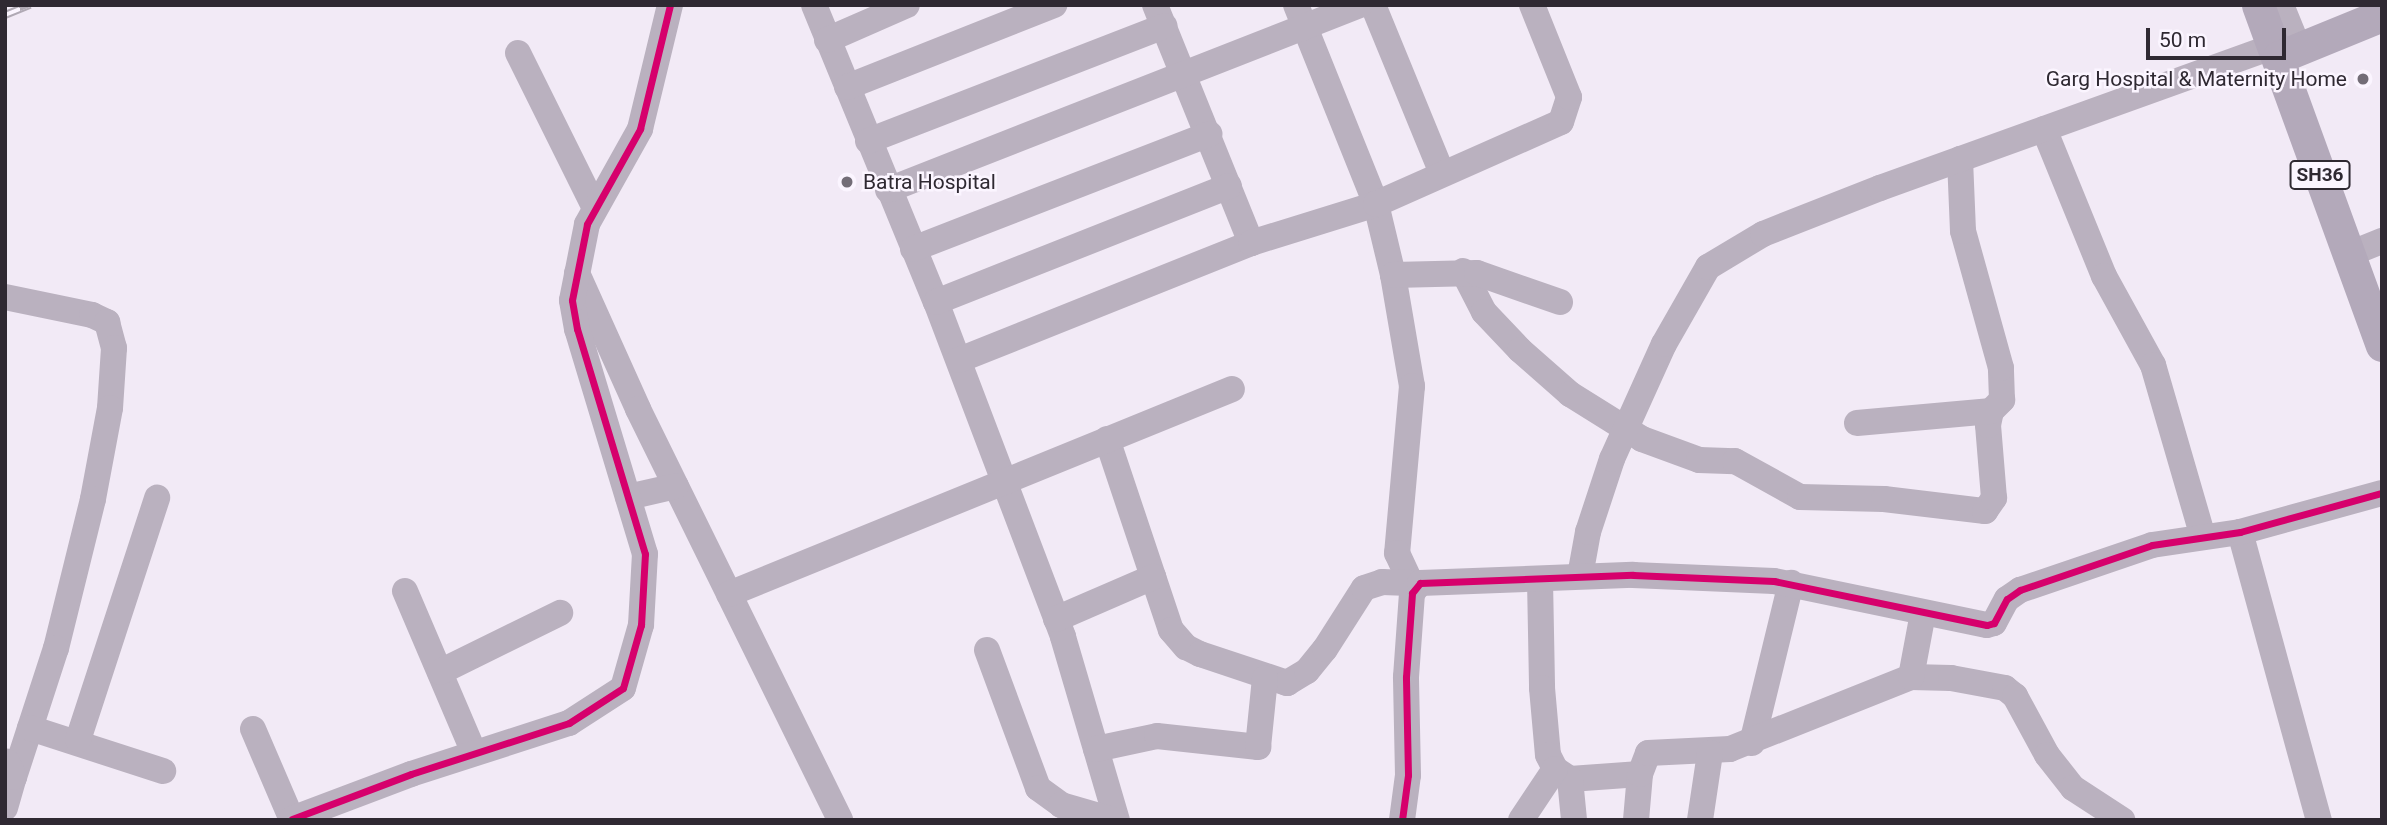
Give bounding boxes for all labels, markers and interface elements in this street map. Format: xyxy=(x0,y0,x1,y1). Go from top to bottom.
scale bar xyxy=(2149,14,2289,58)
text: 50 m xyxy=(2159,28,2206,52)
place label: Garg Hospital & Maternity Home xyxy=(2046,66,2347,92)
marker: Garg Hospital & Maternity Home xyxy=(2353,69,2373,89)
road number: SH36 xyxy=(2288,160,2352,190)
place label: Batra Hospital xyxy=(863,169,996,195)
marker: Batra Hospital xyxy=(837,172,857,192)

